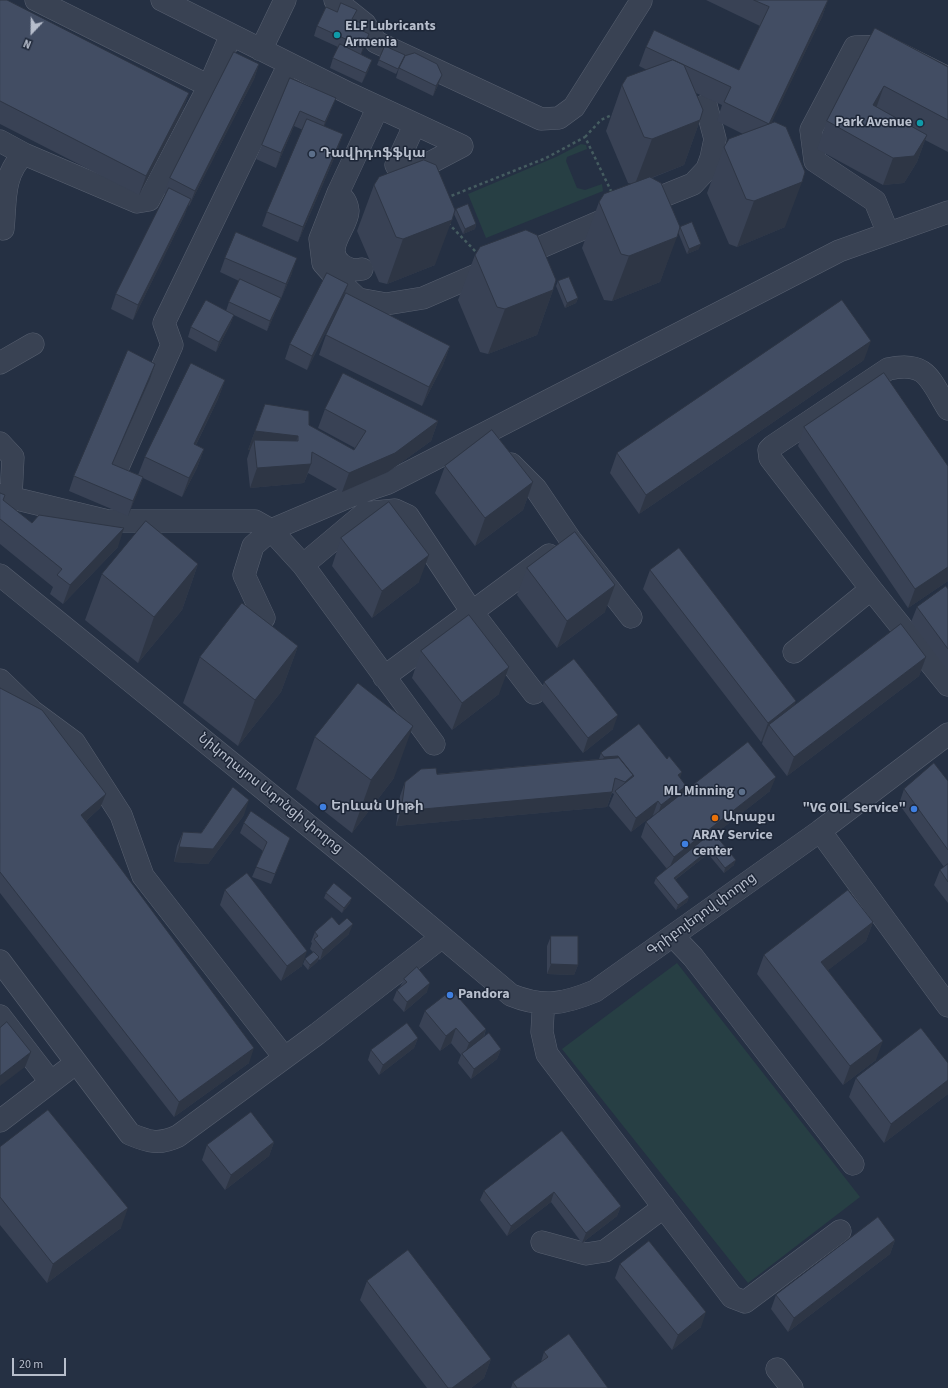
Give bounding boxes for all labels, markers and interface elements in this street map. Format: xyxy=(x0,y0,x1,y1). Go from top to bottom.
north arrow xyxy=(12,12,52,52)
place label: ELF Lubricants Armenia xyxy=(345,19,436,52)
marker: ELF Lubricants Armenia xyxy=(332,30,342,40)
text: N xyxy=(21,35,34,52)
place label: Park Avenue xyxy=(835,115,912,131)
marker: Park Avenue xyxy=(915,118,925,128)
place label: Դավիդոֆֆկա xyxy=(320,146,426,162)
marker: Դավիդոֆֆկա xyxy=(307,149,317,159)
street label: Նիկողայոս Ադոնցի փողոց xyxy=(194,730,346,858)
place label: ML Minning xyxy=(663,784,734,800)
marker: ML Minning xyxy=(737,787,747,797)
place label: Երևան Սիթի xyxy=(331,799,424,815)
place label: "VG OIL Service" xyxy=(802,801,906,817)
marker: Երևան Սիթի xyxy=(318,802,328,812)
marker: "VG OIL Service" xyxy=(909,804,919,814)
place label: Արաքս xyxy=(723,810,775,826)
marker: Արաքս xyxy=(710,813,720,823)
place label: ARAY Service center xyxy=(693,828,773,860)
marker: ARAY Service center xyxy=(680,839,690,849)
street label: Գրիբոյեդով փողոց xyxy=(644,870,760,960)
place label: Pandora xyxy=(458,987,510,1003)
marker: Pandora xyxy=(445,990,455,1000)
scale bar xyxy=(14,1350,68,1376)
text: 20 m xyxy=(19,1356,43,1373)

